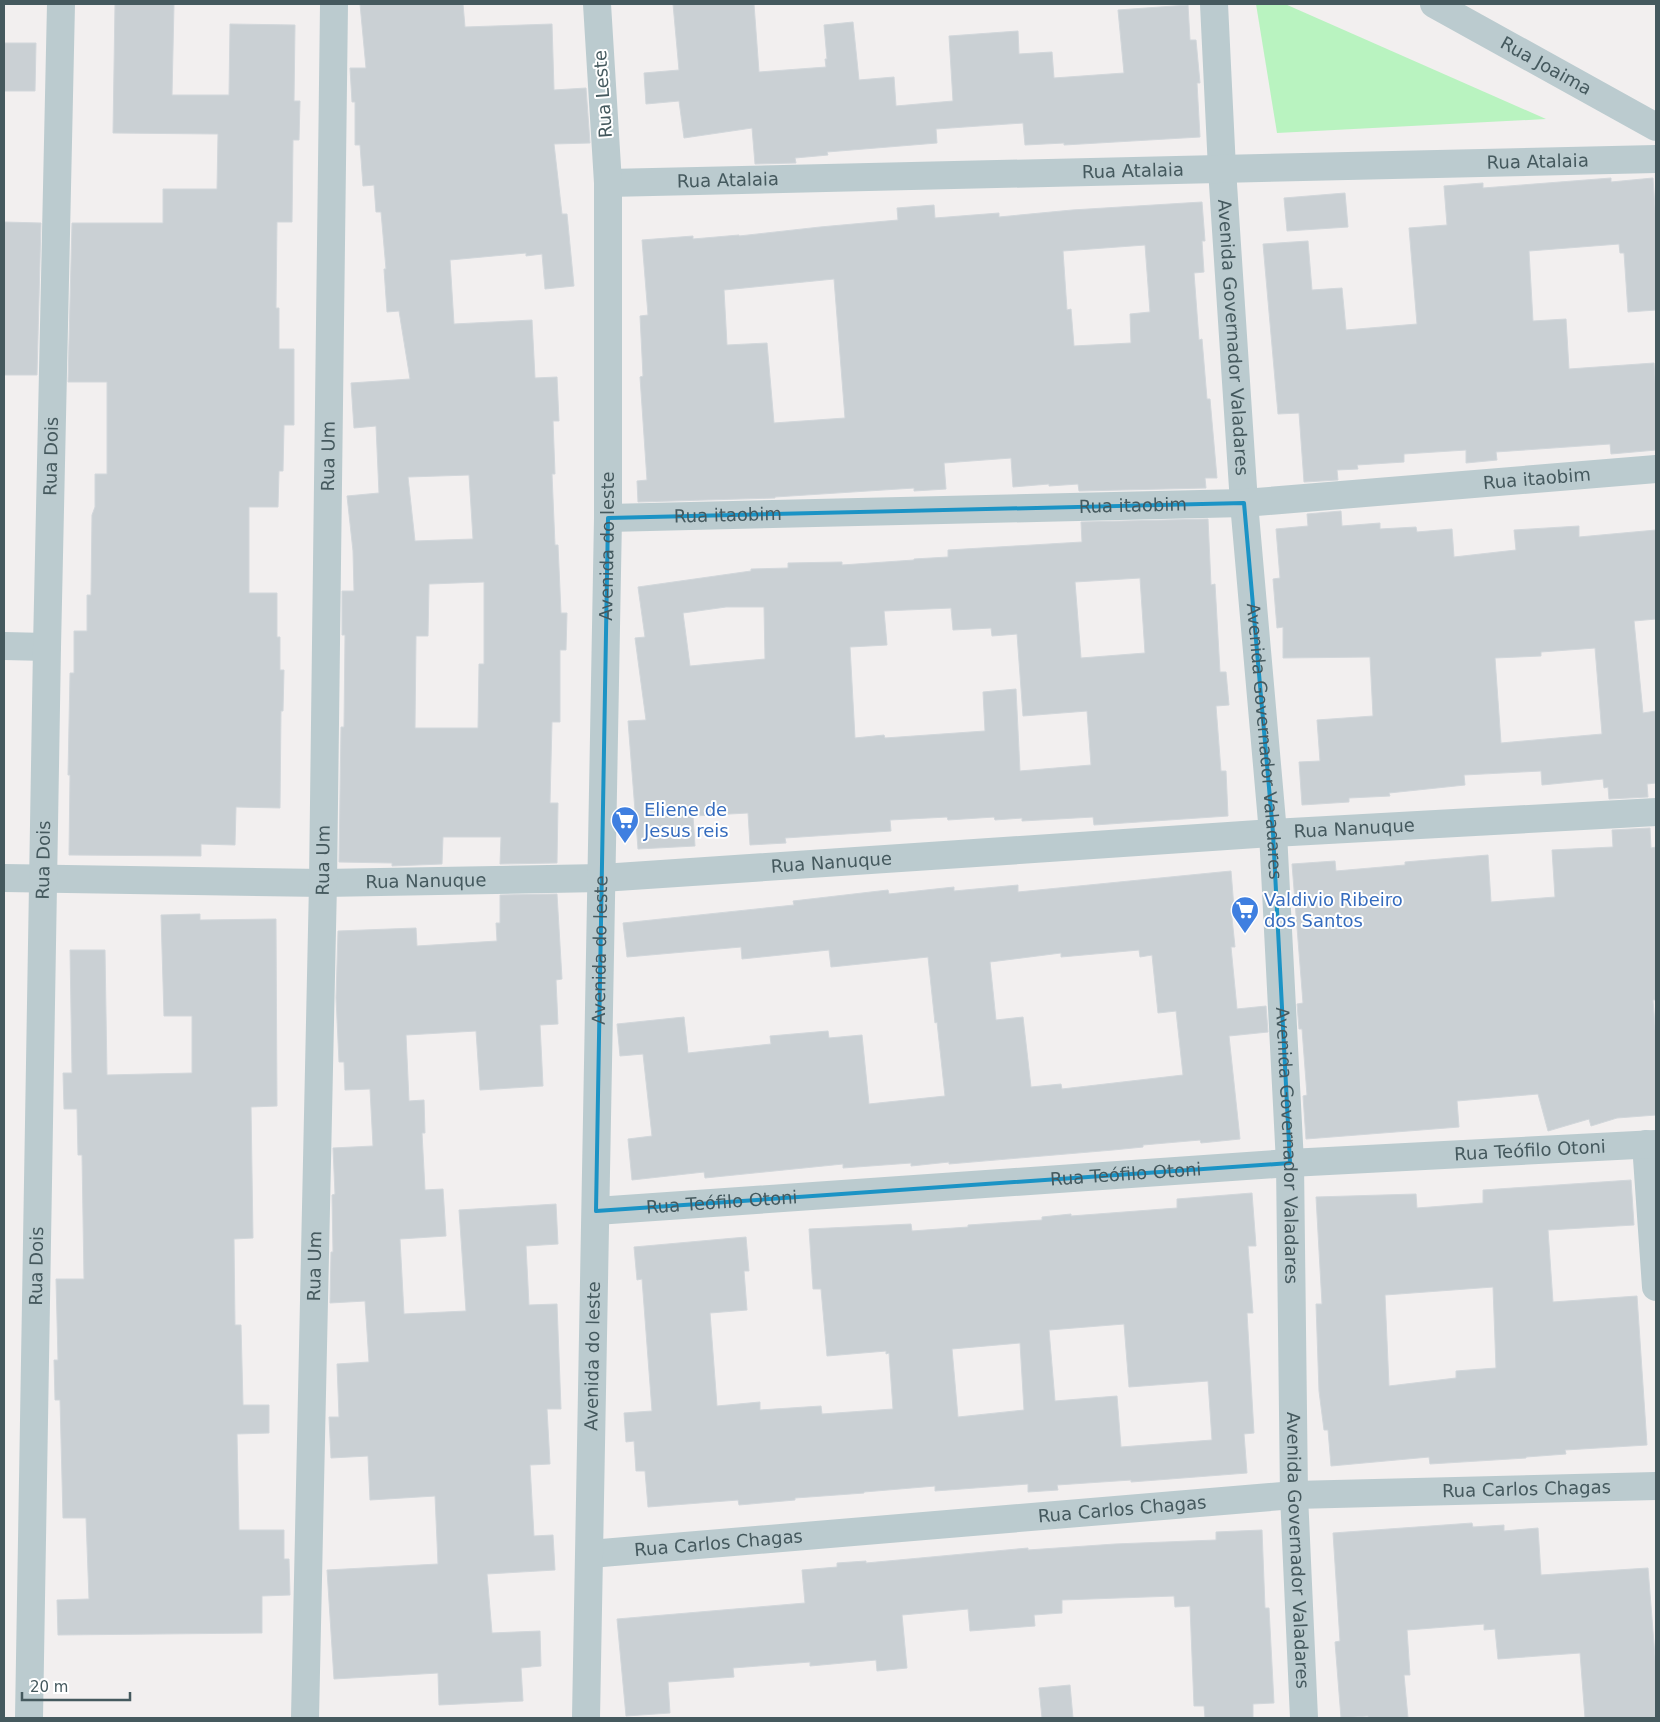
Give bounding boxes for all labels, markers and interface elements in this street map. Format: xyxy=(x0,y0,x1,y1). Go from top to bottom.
street label: Rua Joaima xyxy=(1497,32,1595,99)
street label: Rua Leste xyxy=(589,49,616,139)
street label: Rua Atalaia xyxy=(1486,150,1589,173)
street label: Rua Atalaia xyxy=(1082,159,1184,182)
street label: Rua Atalaia xyxy=(677,168,779,191)
street label: Avenida Governador Valadares xyxy=(1214,198,1253,477)
street label: Rua Dois xyxy=(39,416,62,496)
street label: Rua Um xyxy=(317,421,339,492)
street label: Rua itaobim xyxy=(1482,463,1591,493)
street label: Avenida do leste xyxy=(595,471,618,621)
street label: Rua itaobim xyxy=(1079,493,1187,517)
street label: Rua itaobim xyxy=(674,503,782,526)
street label: Avenida Governador Valadares xyxy=(1243,602,1286,880)
place label: Eliene de Jesus reis xyxy=(643,799,729,841)
supermarket icon: Eliene de Jesus reis xyxy=(610,805,640,844)
street label: Rua Nanuque xyxy=(1293,814,1415,842)
street label: Rua Dois xyxy=(32,820,54,900)
street label: Rua Um xyxy=(312,825,334,896)
street label: Rua Nanuque xyxy=(770,848,893,877)
street label: Rua Nanuque xyxy=(365,869,487,892)
street label: Avenida do leste xyxy=(588,875,611,1025)
place label: Valdivio Ribeiro dos Santos xyxy=(1264,889,1403,931)
supermarket icon: Valdivio Ribeiro dos Santos xyxy=(1230,895,1260,934)
street label: Avenida Governador Valadares xyxy=(1272,1006,1302,1284)
street label: Rua Teófilo Otoni xyxy=(1454,1136,1606,1164)
street label: Rua Teófilo Otoni xyxy=(1049,1158,1202,1190)
street label: Rua Teófilo Otoni xyxy=(645,1186,798,1218)
street label: Rua Dois xyxy=(25,1226,47,1306)
street label: Rua Um xyxy=(303,1231,326,1302)
street label: Avenida do leste xyxy=(580,1281,604,1431)
street label: Avenida Governador Valadares xyxy=(1283,1412,1314,1689)
street label: Rua Carlos Chagas xyxy=(1442,1476,1611,1501)
street label: Rua Carlos Chagas xyxy=(1037,1491,1207,1526)
street label: Rua Carlos Chagas xyxy=(633,1525,804,1560)
scale bar xyxy=(22,1670,130,1702)
text: 20 m xyxy=(30,1678,68,1696)

